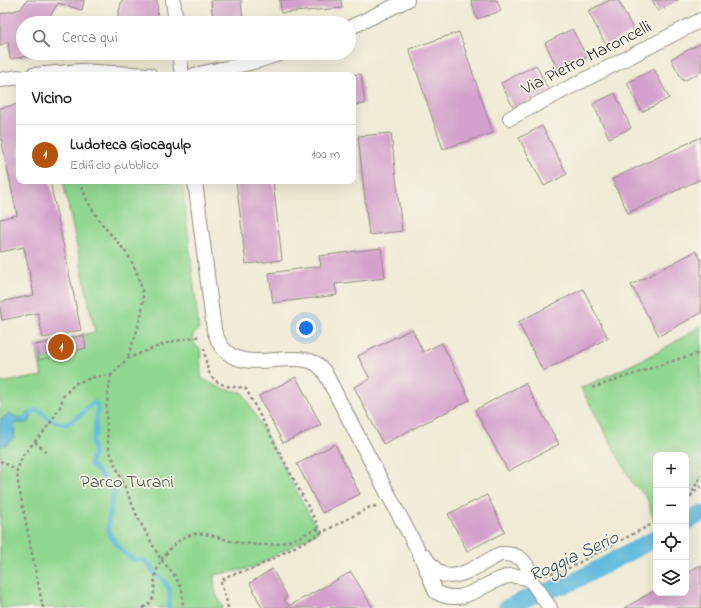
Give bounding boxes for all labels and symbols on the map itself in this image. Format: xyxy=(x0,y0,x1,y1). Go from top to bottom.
street label: Via Pietro Maroncelli xyxy=(517,15,656,103)
your location xyxy=(296,318,316,338)
pin: 1 xyxy=(48,332,74,362)
park label: Parco Turani xyxy=(80,470,174,496)
water label: Roggia Serio xyxy=(525,524,625,591)

